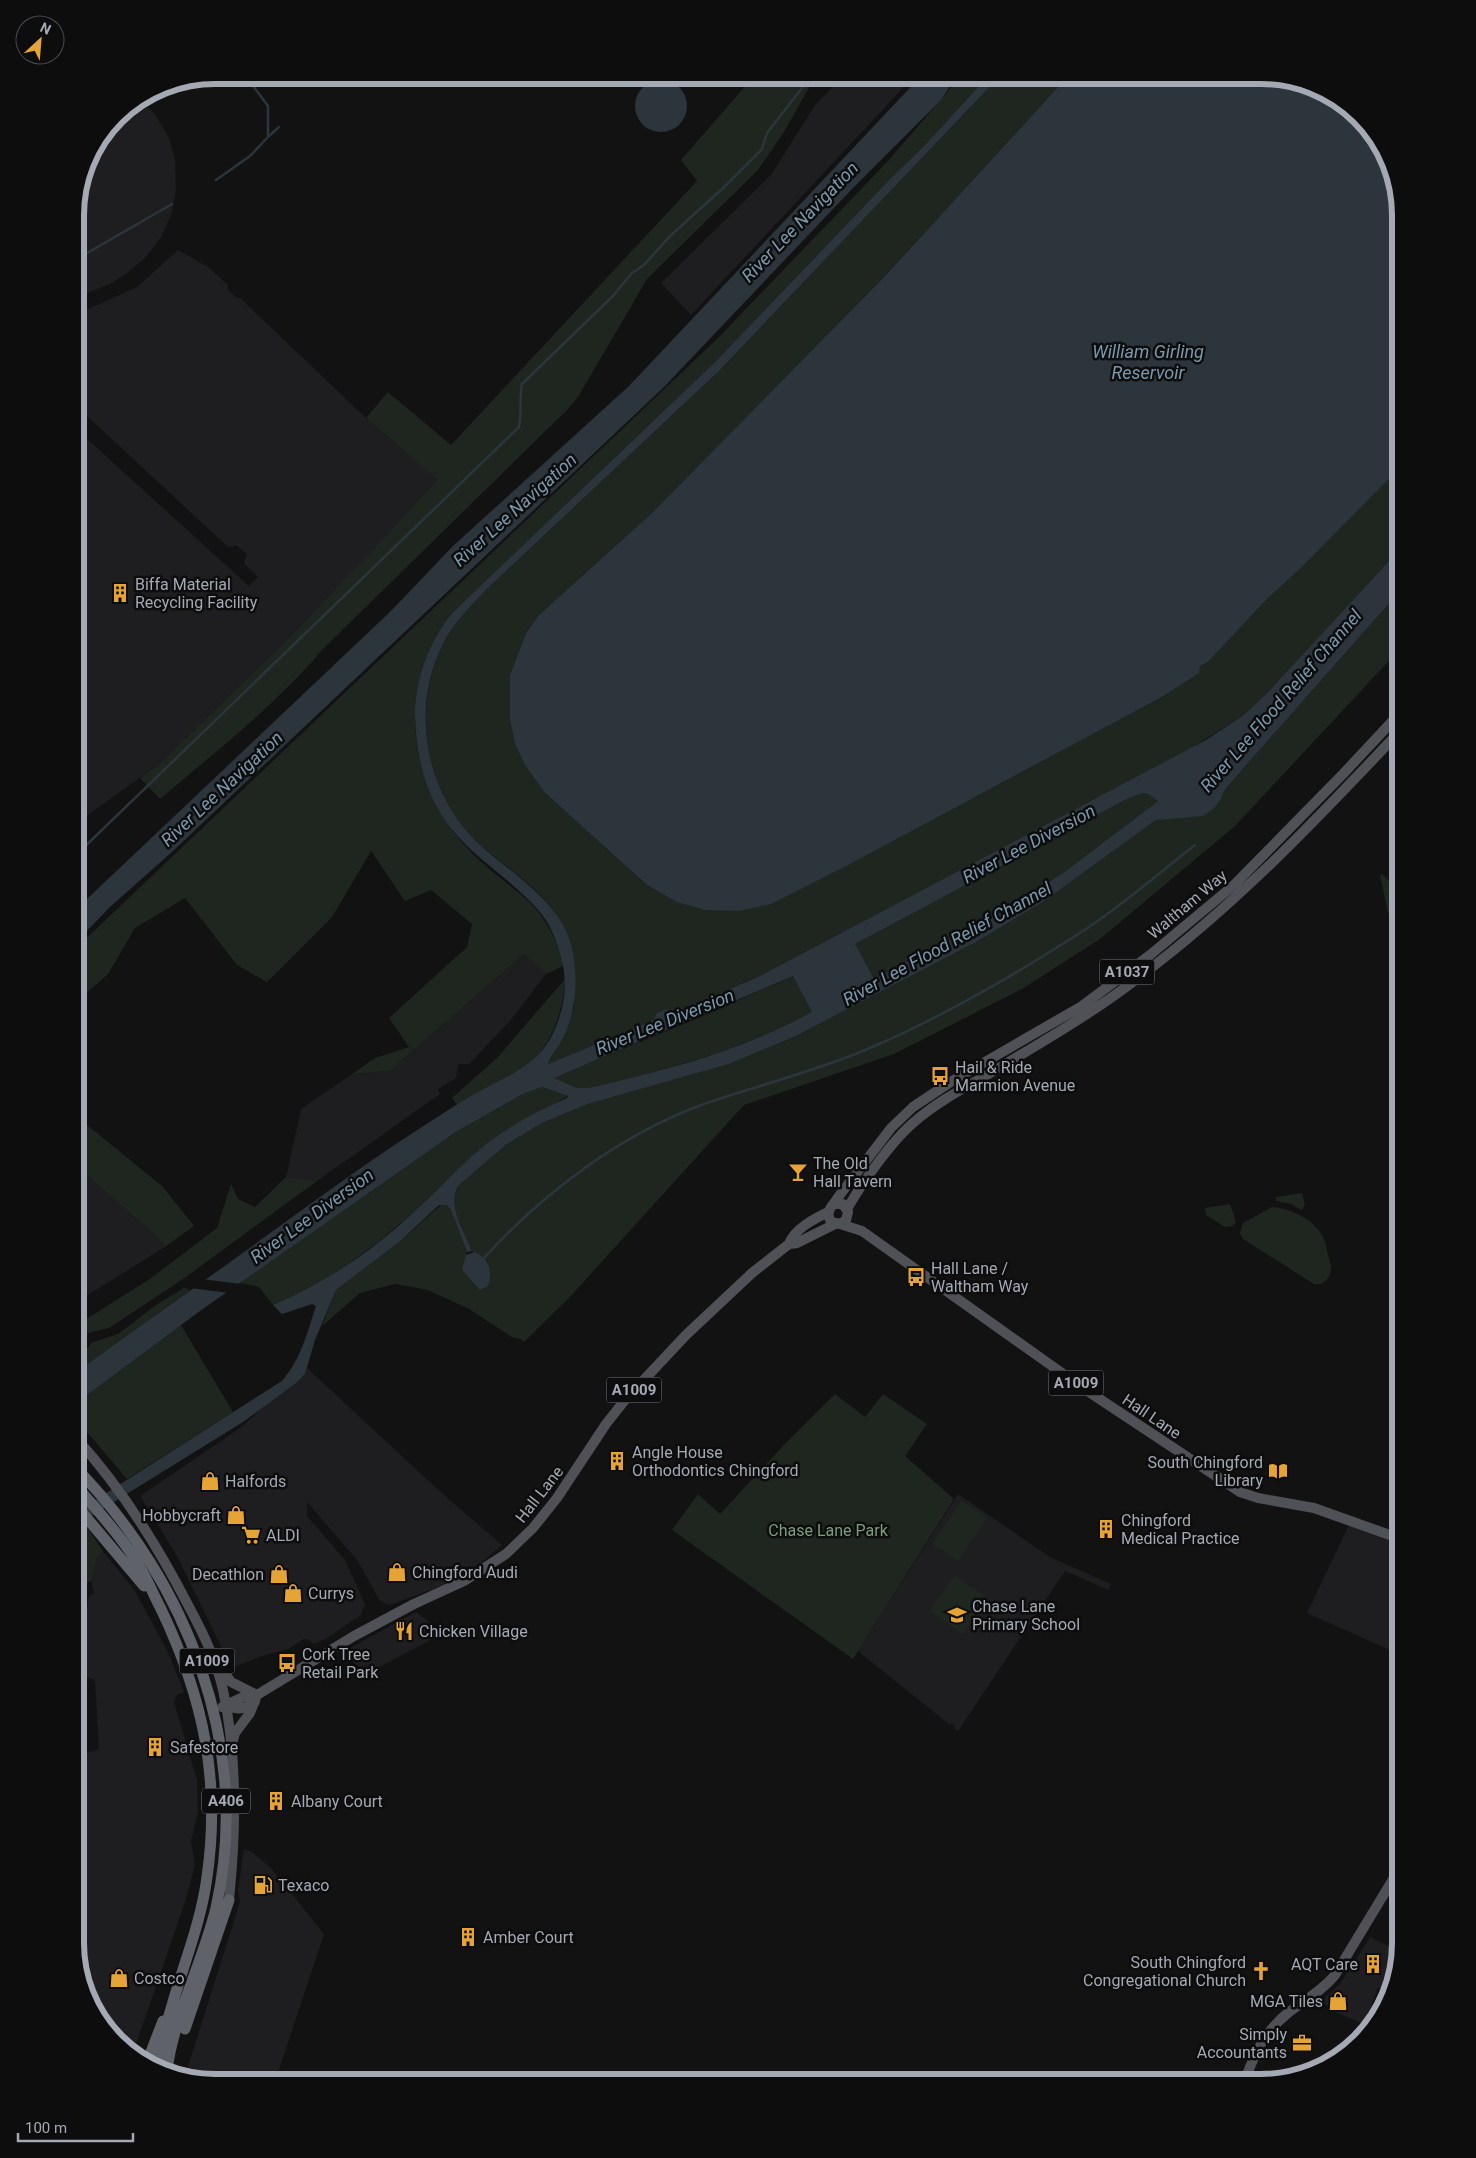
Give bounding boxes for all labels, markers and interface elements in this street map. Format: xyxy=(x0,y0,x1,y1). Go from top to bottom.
north arrow xyxy=(15,15,65,65)
text: N xyxy=(38,19,54,38)
water label: River Lee Navigation xyxy=(737,157,862,286)
water label: William Girling Reservoir xyxy=(1092,341,1204,383)
water label: River Lee Navigation xyxy=(449,449,581,571)
place label: Biffa Material Recycling Facility xyxy=(135,575,258,612)
building icon: Biffa Material Recycling Facility xyxy=(109,582,131,604)
water label: River Lee Flood Relief Channel xyxy=(1196,605,1366,796)
water label: River Lee Navigation xyxy=(156,727,287,850)
water label: River Lee Diversion xyxy=(959,800,1099,887)
street label: Waltham Way xyxy=(1144,866,1231,943)
water label: River Lee Flood Relief Channel xyxy=(839,877,1055,1010)
road number: A1037 xyxy=(1100,960,1154,984)
water label: River Lee Diversion xyxy=(593,984,737,1059)
place label: Hail & Ride Marmion Avenue xyxy=(955,1058,1075,1095)
bus stop icon: Hail & Ride Marmion Avenue xyxy=(929,1065,951,1087)
place label: The Old Hall Tavern xyxy=(813,1154,892,1191)
bar icon: The Old Hall Tavern xyxy=(787,1161,809,1183)
water label: River Lee Diversion xyxy=(246,1164,377,1267)
place label: Hall Lane / Waltham Way xyxy=(931,1259,1029,1296)
bus stop icon: Hall Lane / Waltham Way xyxy=(905,1266,927,1288)
road number: A1009 xyxy=(1048,1370,1104,1396)
road number: A1009 xyxy=(606,1378,662,1402)
street label: Hall Lane xyxy=(1119,1390,1185,1443)
place label: Angle House Orthodontics Chingford xyxy=(632,1443,799,1480)
building icon: Angle House Orthodontics Chingford xyxy=(606,1450,628,1472)
place label: South Chingford Library xyxy=(1148,1453,1263,1490)
library icon: South Chingford Library xyxy=(1267,1460,1289,1482)
street label: Hall Lane xyxy=(511,1462,567,1526)
shop icon: Halfords xyxy=(199,1470,221,1492)
place label: Halfords xyxy=(225,1472,286,1491)
shop icon: Hobbycraft xyxy=(225,1504,247,1526)
place label: Hobbycraft xyxy=(142,1506,221,1525)
place label: Chingford Medical Practice xyxy=(1121,1511,1240,1548)
building icon: Chingford Medical Practice xyxy=(1095,1518,1117,1540)
park label: Chase Lane Park xyxy=(768,1521,889,1540)
supermarket icon: ALDI xyxy=(240,1524,262,1546)
place label: ALDI xyxy=(266,1526,300,1545)
shop icon: Chingford Audi xyxy=(386,1561,408,1583)
shop icon: Decathlon xyxy=(268,1563,290,1585)
place label: Chingford Audi xyxy=(412,1563,518,1582)
place label: Decathlon xyxy=(192,1565,264,1584)
shop icon: Currys xyxy=(282,1582,304,1604)
place label: Currys xyxy=(308,1584,354,1603)
place label: Chase Lane Primary School xyxy=(972,1597,1080,1634)
school or university icon: Chase Lane Primary School xyxy=(946,1604,968,1626)
restaurant icon: Chicken Village xyxy=(393,1620,415,1642)
place label: Chicken Village xyxy=(419,1622,528,1641)
place label: Cork Tree Retail Park xyxy=(302,1645,379,1682)
road number: A1009 xyxy=(180,1648,234,1674)
bus stop icon: Cork Tree Retail Park xyxy=(276,1652,298,1674)
building icon: Safestore xyxy=(144,1736,166,1758)
place label: Safestore xyxy=(170,1738,238,1757)
road number: A406 xyxy=(202,1788,250,1814)
building icon: Albany Court xyxy=(265,1790,287,1812)
place label: Albany Court xyxy=(291,1792,383,1811)
fuel station icon: Texaco xyxy=(252,1874,274,1896)
place label: Texaco xyxy=(278,1876,329,1895)
building icon: Amber Court xyxy=(457,1926,479,1948)
place label: Amber Court xyxy=(483,1928,574,1947)
place label: South Chingford Congregational Church xyxy=(1083,1953,1246,1990)
building icon: AQT Care xyxy=(1362,1953,1384,1975)
place label: AQT Care xyxy=(1291,1955,1358,1974)
church icon: South Chingford Congregational Church xyxy=(1250,1960,1272,1982)
shop icon: Costco xyxy=(108,1967,130,1989)
place label: Costco xyxy=(134,1969,185,1988)
shop icon: MGA Tiles xyxy=(1327,1990,1349,2012)
place label: MGA Tiles xyxy=(1250,1992,1323,2011)
place label: Simply Accountants xyxy=(1197,2025,1287,2062)
office icon: Simply Accountants xyxy=(1291,2032,1313,2054)
scale bar xyxy=(18,2110,132,2142)
text: 100 m xyxy=(25,2119,67,2137)

